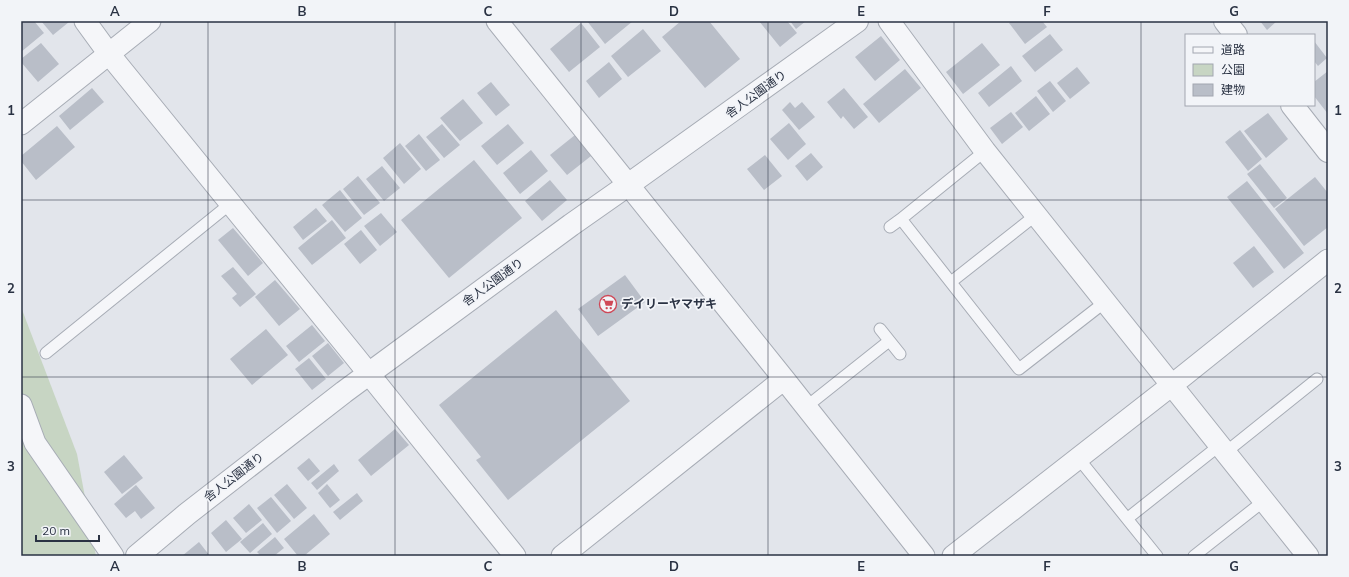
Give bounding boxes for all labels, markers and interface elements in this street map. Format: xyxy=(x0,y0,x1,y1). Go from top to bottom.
text: A xyxy=(110,3,120,19)
text: B xyxy=(298,3,307,19)
text: C xyxy=(484,3,493,19)
text: D xyxy=(669,3,679,19)
text: E xyxy=(857,3,865,19)
text: F xyxy=(1043,3,1051,19)
text: G xyxy=(1229,3,1239,19)
legend xyxy=(1185,34,1315,106)
text: 道路 xyxy=(1221,42,1245,57)
text: 公園 xyxy=(1221,62,1245,77)
street label: 舎人公園通り xyxy=(722,66,789,121)
text: 建物 xyxy=(1221,82,1245,97)
text: 1 xyxy=(7,102,15,118)
text: 1 xyxy=(1334,102,1342,118)
street label: 舎人公園通り xyxy=(459,254,526,309)
text: 2 xyxy=(7,280,15,296)
text: 2 xyxy=(1334,280,1342,296)
supermarket icon: デイリーヤマザキ xyxy=(598,294,618,314)
place label: デイリーヤマザキ xyxy=(621,296,717,311)
street label: 舎人公園通り xyxy=(201,449,267,505)
text: 3 xyxy=(7,458,15,474)
text: 3 xyxy=(1334,458,1342,474)
scale bar xyxy=(36,517,99,543)
text: 20 m xyxy=(42,523,70,538)
text: A xyxy=(110,558,120,574)
text: B xyxy=(298,558,307,574)
text: C xyxy=(484,558,493,574)
text: D xyxy=(669,558,679,574)
text: E xyxy=(857,558,865,574)
text: F xyxy=(1043,558,1051,574)
text: G xyxy=(1229,558,1239,574)

